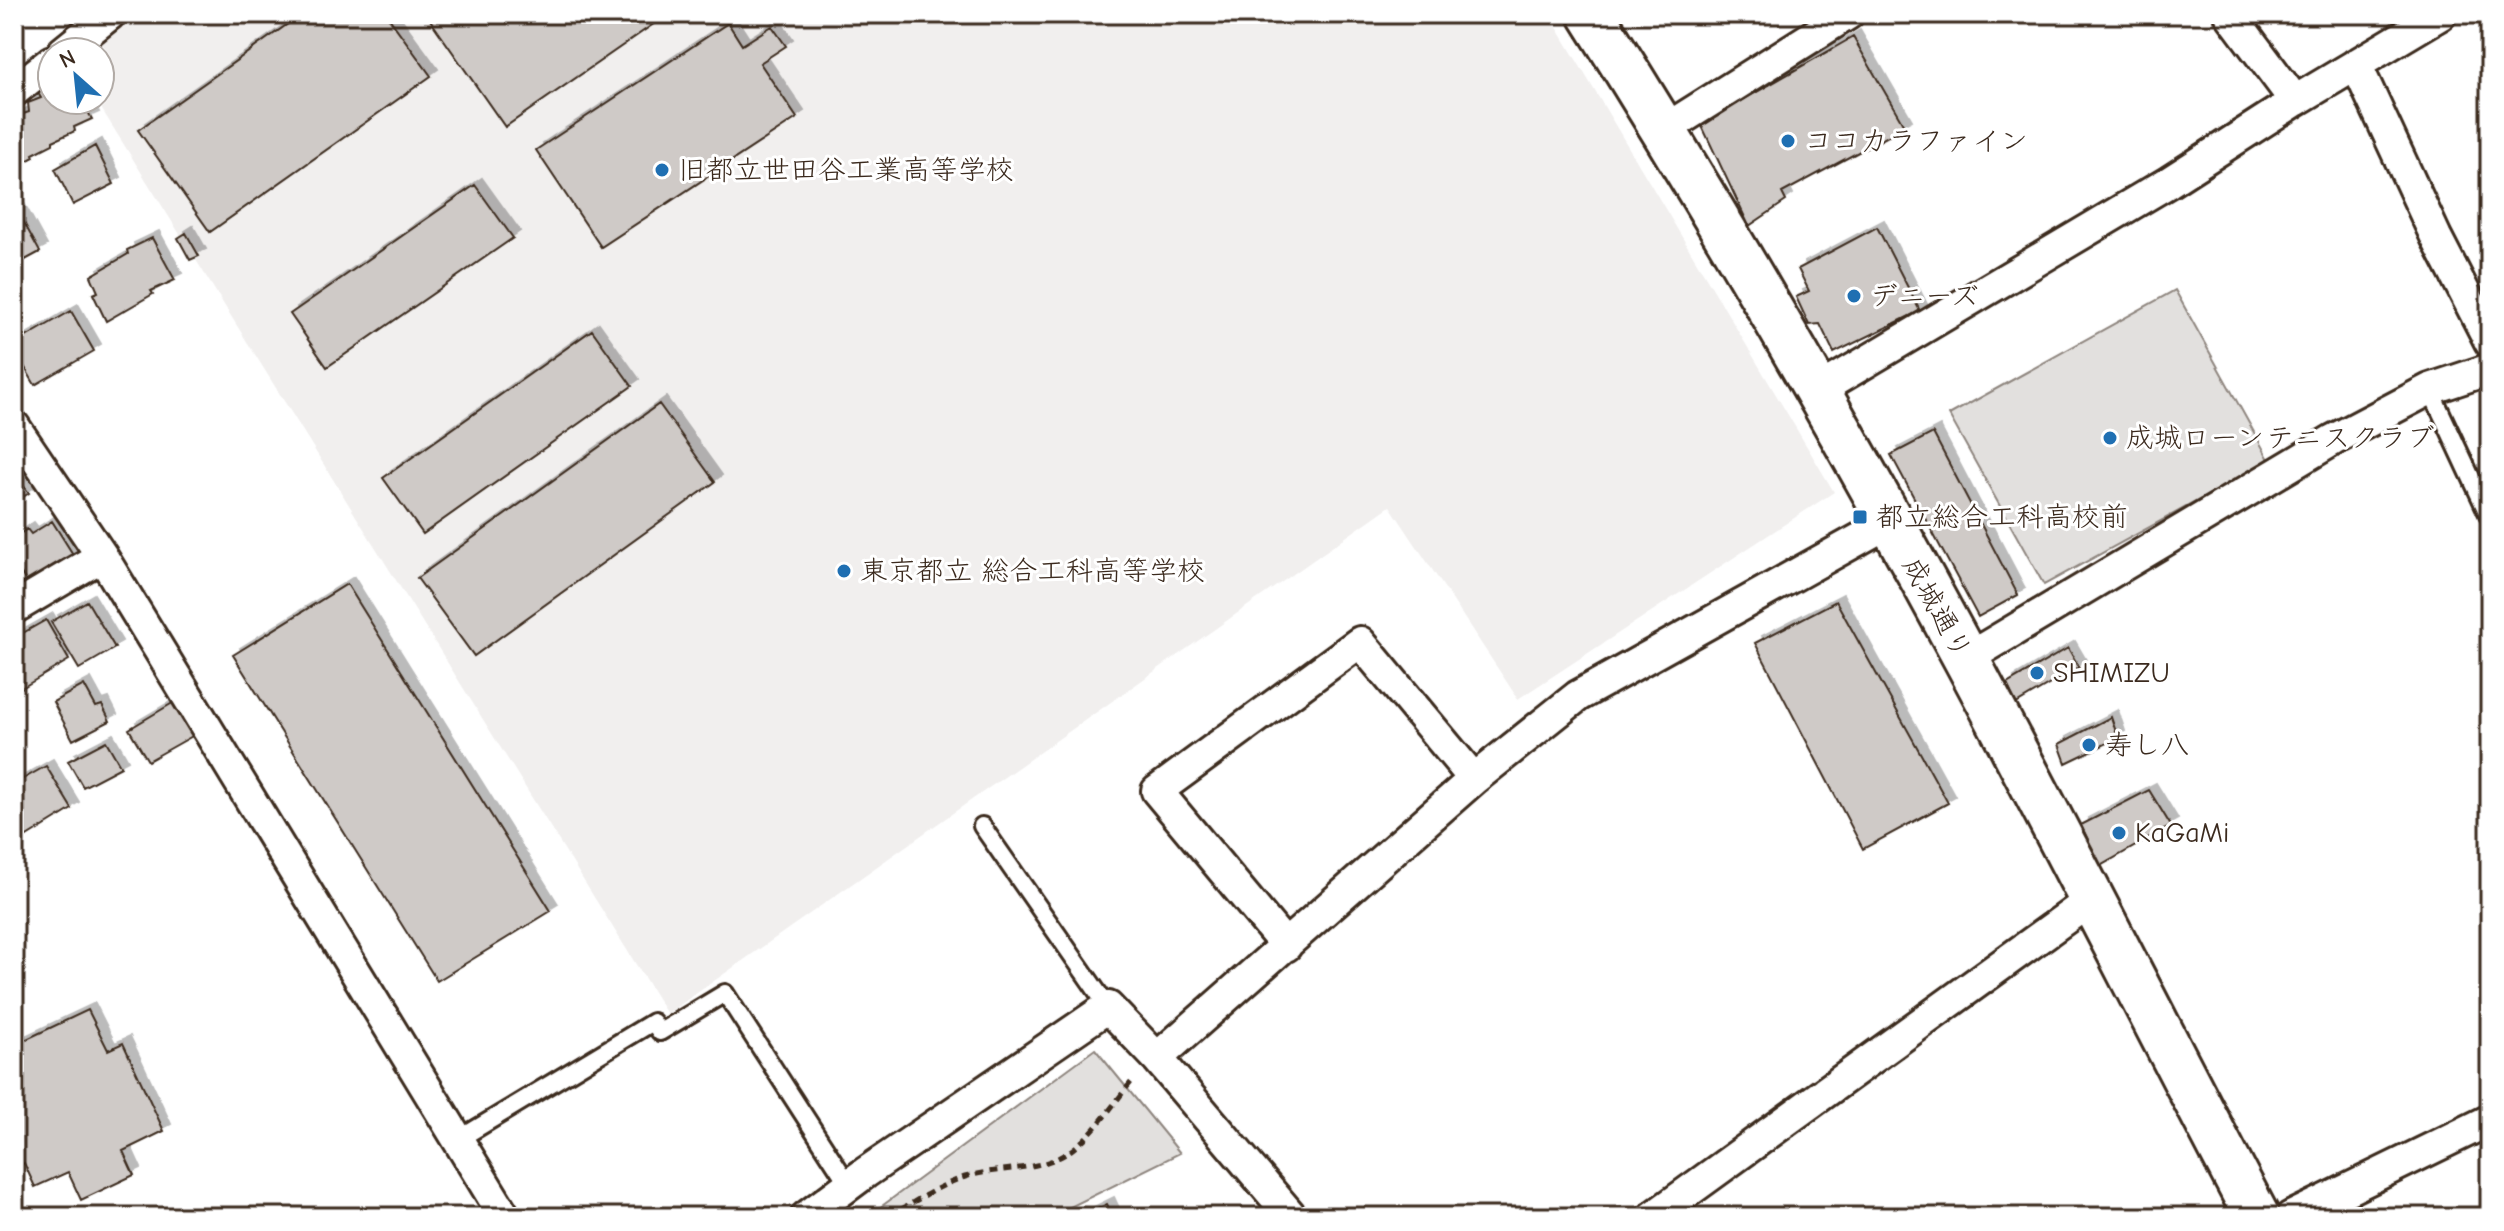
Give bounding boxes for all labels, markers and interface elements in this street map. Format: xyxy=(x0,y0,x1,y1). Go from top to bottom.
north arrow xyxy=(36,36,116,116)
text: N xyxy=(55,44,80,74)
place label: ココカラファイン xyxy=(1804,125,2028,157)
marker: ココカラファイン xyxy=(1779,132,1797,150)
place label: 旧都立世田谷工業高等学校 xyxy=(678,154,1014,186)
marker: 旧都立世田谷工業高等学校 xyxy=(653,161,671,179)
place label: デニーズ xyxy=(1870,280,1979,312)
marker: デニーズ xyxy=(1845,287,1863,305)
place label: 成城ローンテニスクラブ xyxy=(2126,422,2435,454)
marker: 成城ローンテニスクラブ xyxy=(2101,429,2119,447)
place label: 都立総合工科高校前 xyxy=(1876,501,2128,533)
marker: 都立総合工科高校前 xyxy=(1851,508,1869,526)
street label: 成城通り xyxy=(1896,551,1978,665)
place label: 東京都立 総合工科高等学校 xyxy=(860,555,1205,587)
marker: 東京都立 総合工科高等学校 xyxy=(835,562,853,580)
place label: SHIMIZU xyxy=(2053,657,2170,689)
marker: SHIMIZU xyxy=(2028,664,2046,682)
place label: 寿し八 xyxy=(2105,729,2189,761)
marker: 寿し八 xyxy=(2080,736,2098,754)
place label: KaGaMi xyxy=(2135,817,2229,849)
marker: KaGaMi xyxy=(2110,824,2128,842)

